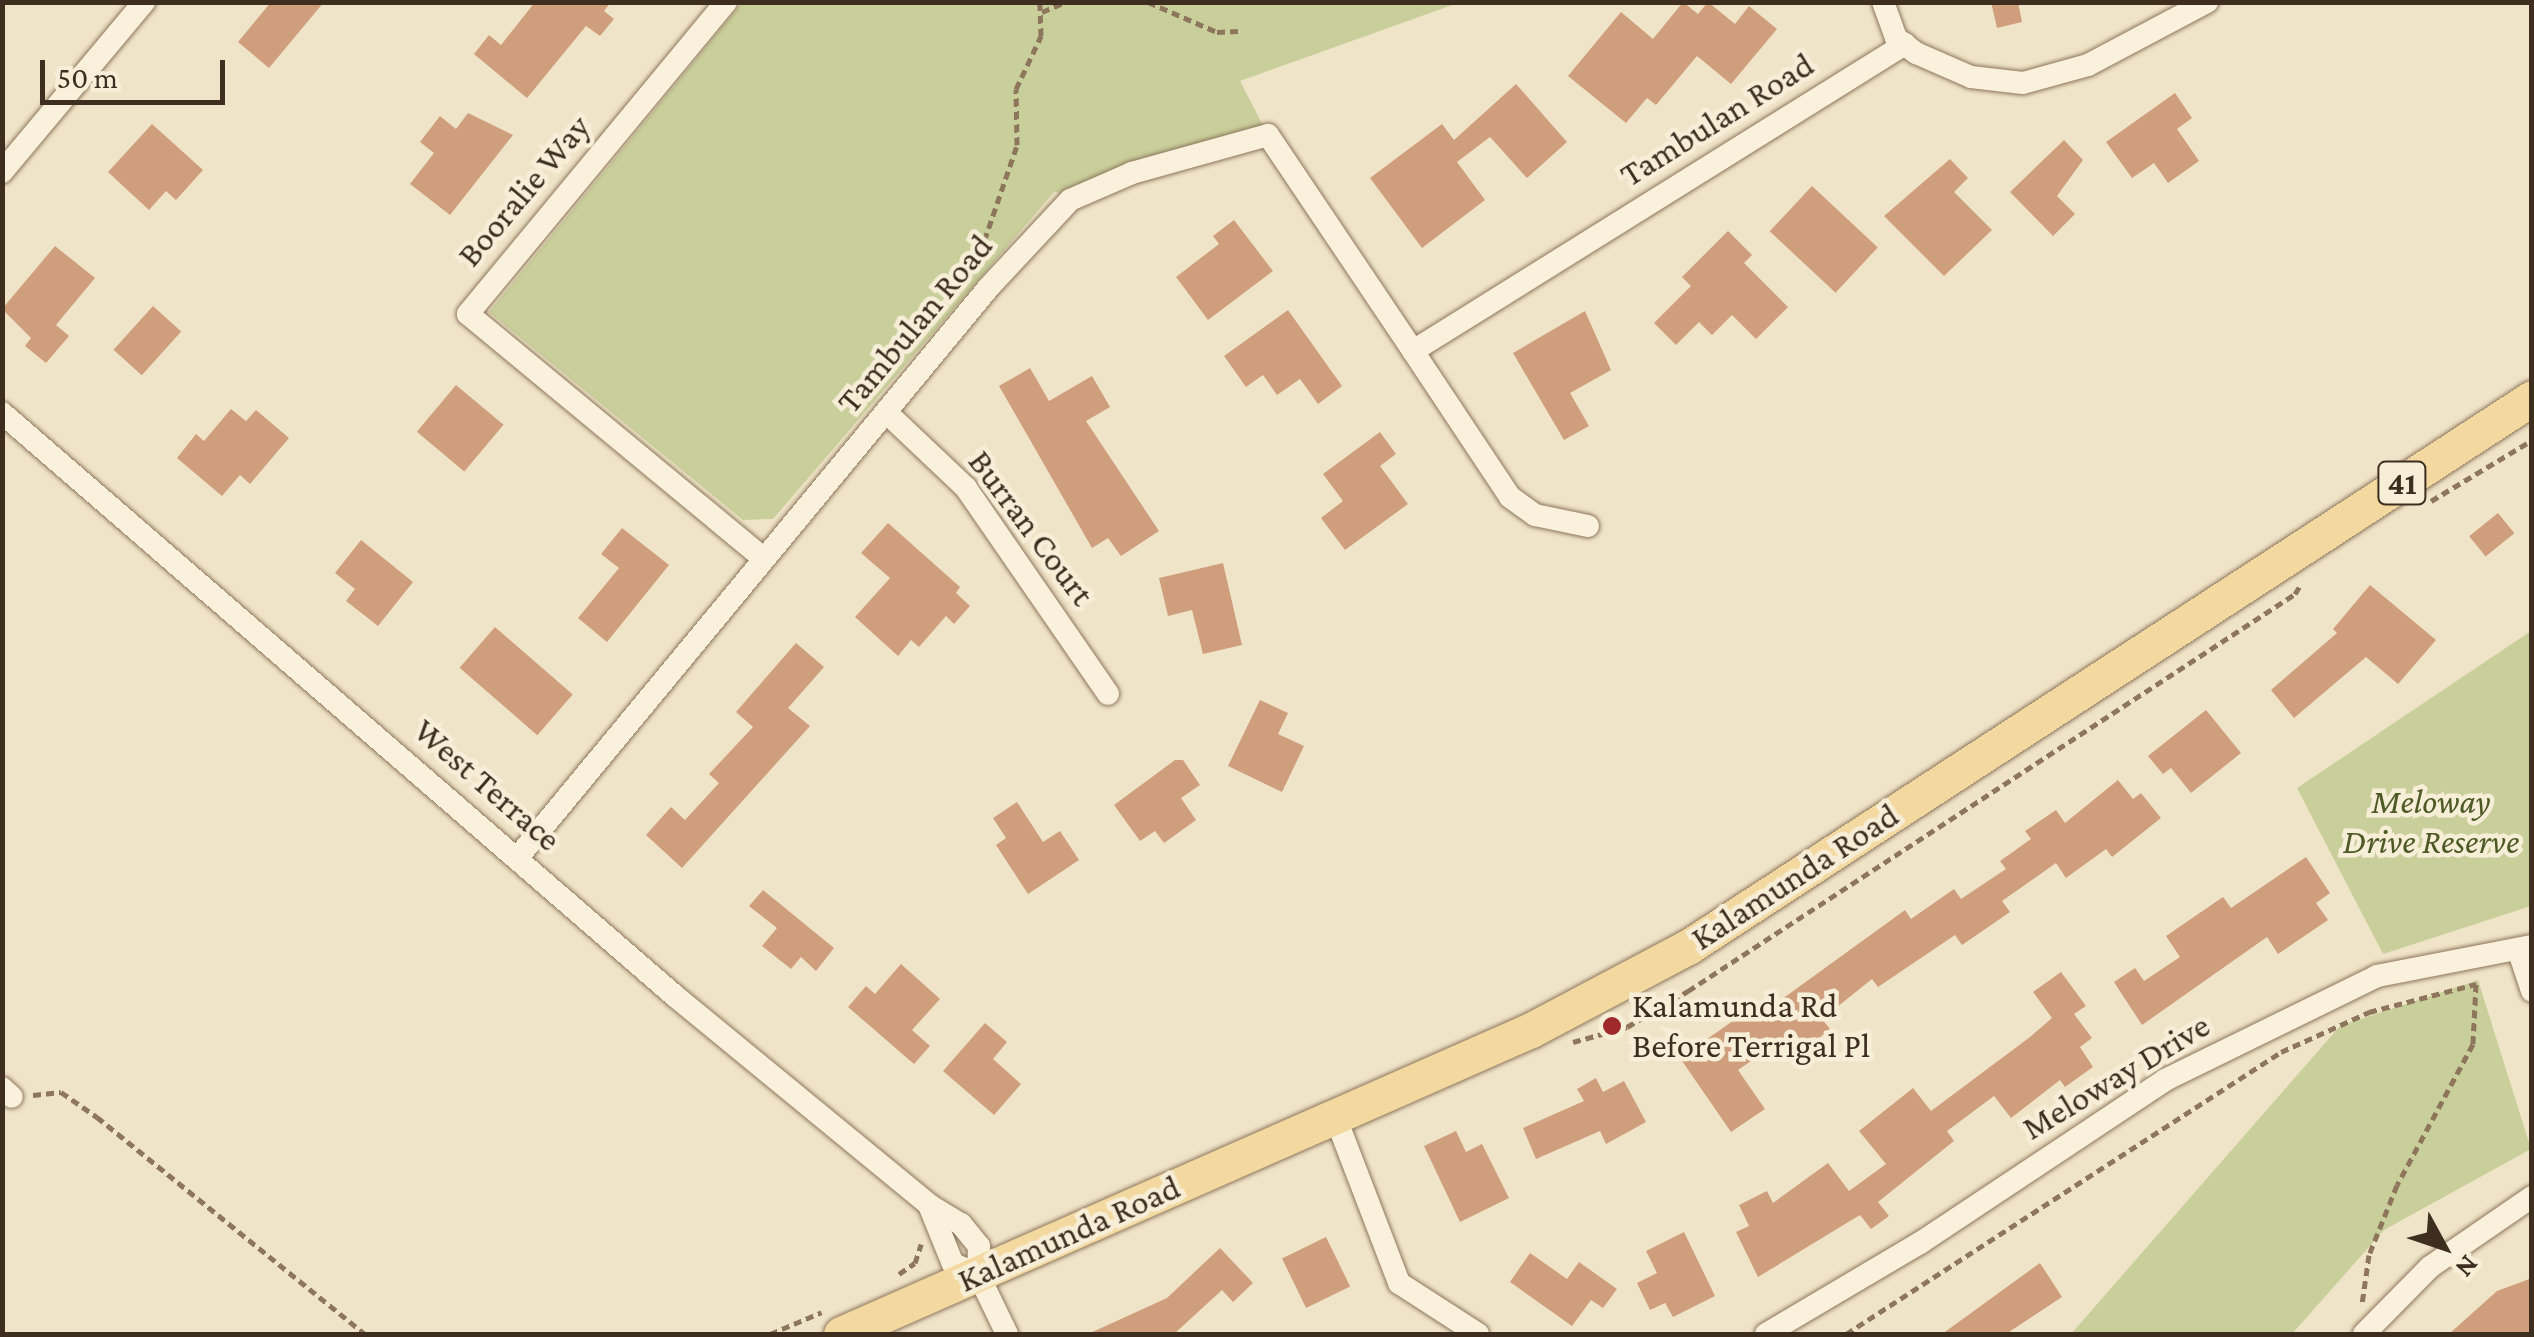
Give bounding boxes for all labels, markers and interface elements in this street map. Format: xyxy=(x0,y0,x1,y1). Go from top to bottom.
scale bar xyxy=(45,40,230,102)
street label: Tambulan Road xyxy=(1612,44,1822,196)
text: 50 m xyxy=(57,61,118,94)
street label: Booralie Way xyxy=(449,107,599,275)
street label: Tambulan Road xyxy=(828,226,1002,422)
street label: Burran Court xyxy=(959,442,1103,614)
road number: 41 xyxy=(2377,456,2427,510)
street label: West Terrace xyxy=(405,710,569,860)
park label: Meloway Drive Reserve xyxy=(2343,781,2519,863)
street label: Kalamunda Road xyxy=(1683,794,1907,960)
place label: Kalamunda Rd Before Terrigal Pl xyxy=(1632,985,1870,1067)
street label: Meloway Drive xyxy=(2015,1005,2217,1149)
marker: Kalamunda Rd Before Terrigal Pl xyxy=(1601,1015,1623,1037)
street label: Kalamunda Road xyxy=(951,1166,1187,1302)
north arrow xyxy=(2394,1197,2494,1297)
text: N xyxy=(2449,1249,2485,1284)

